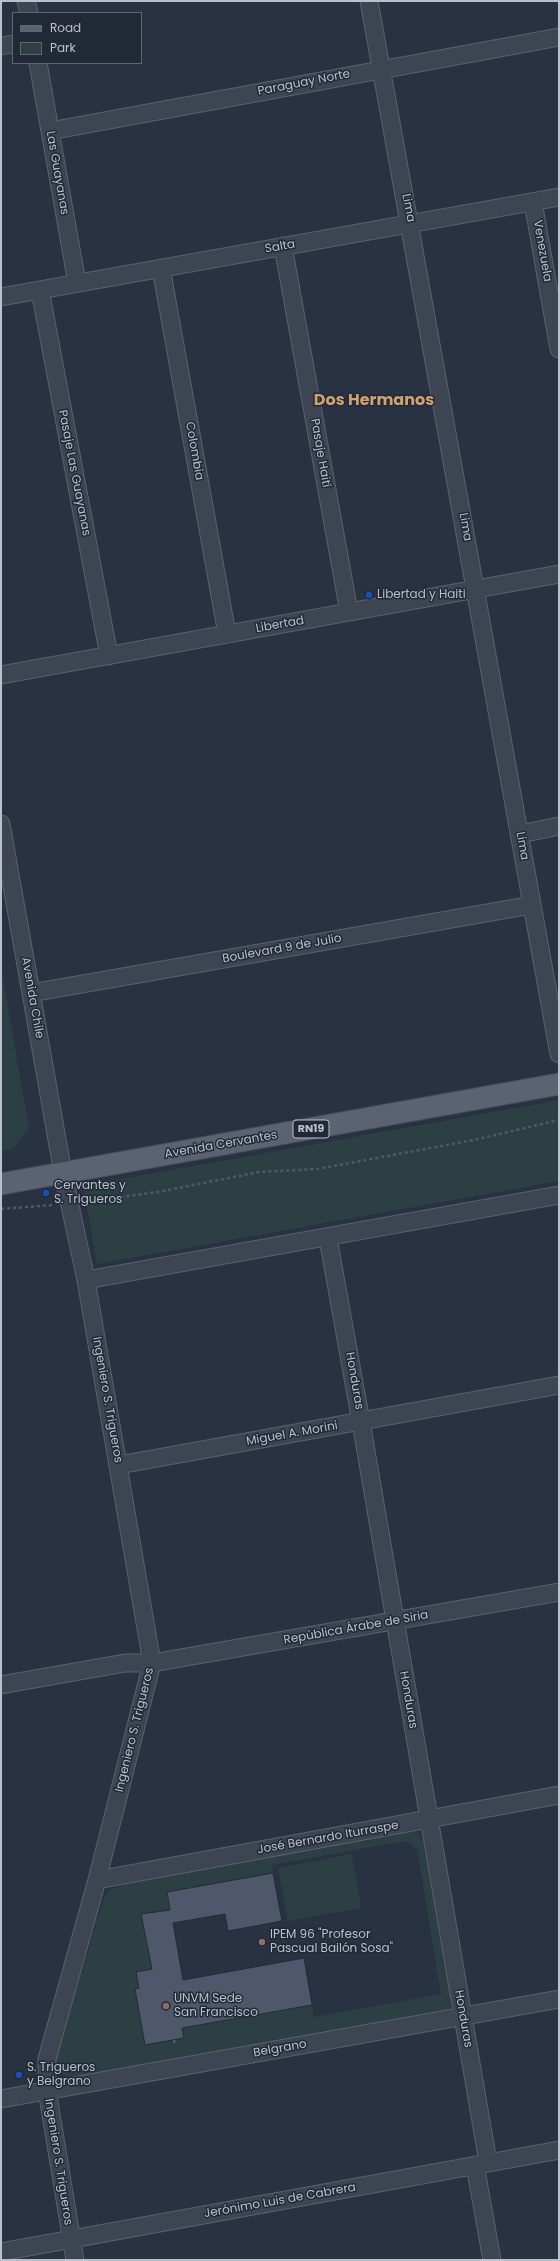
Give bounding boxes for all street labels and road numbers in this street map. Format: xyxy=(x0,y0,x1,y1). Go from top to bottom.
street label: Paraguay Norte xyxy=(257,67,351,99)
street label: Las Guayanas xyxy=(43,130,71,216)
street label: Lima xyxy=(398,193,418,223)
street label: Venezuela xyxy=(529,219,555,283)
street label: Salta xyxy=(264,237,296,257)
street label: Pasaje Las Guayanas xyxy=(55,409,93,537)
street label: Pasaje Haití xyxy=(307,417,333,489)
street label: Colombia xyxy=(182,421,206,481)
street label: Lima xyxy=(455,512,475,542)
street label: Libertad xyxy=(255,614,305,636)
street label: Lima xyxy=(512,831,532,861)
street label: Boulevard 9 de Julio xyxy=(221,931,343,967)
street label: Avenida Chile xyxy=(18,956,46,1040)
road number: RN19 xyxy=(293,1120,329,1138)
street label: Avenida Cervantes xyxy=(164,1128,278,1162)
street label: Ingeniero S. Trigueros xyxy=(89,1336,125,1464)
street label: Honduras xyxy=(342,1351,366,1411)
street label: Miguel A. Morini xyxy=(245,1419,339,1449)
street label: República Árabe de Siria xyxy=(282,1608,430,1648)
street label: Ingeniero S. Trigueros xyxy=(113,1666,157,1794)
street label: Honduras xyxy=(396,1670,420,1730)
street label: José Bernardo Iturraspe xyxy=(256,1818,400,1858)
street label: Honduras xyxy=(451,1989,475,2049)
street label: Belgrano xyxy=(252,2037,308,2061)
street label: Ingeniero S. Trigueros xyxy=(41,2098,75,2226)
street label: Jerónimo Luis de Cabrera xyxy=(203,2181,357,2221)

